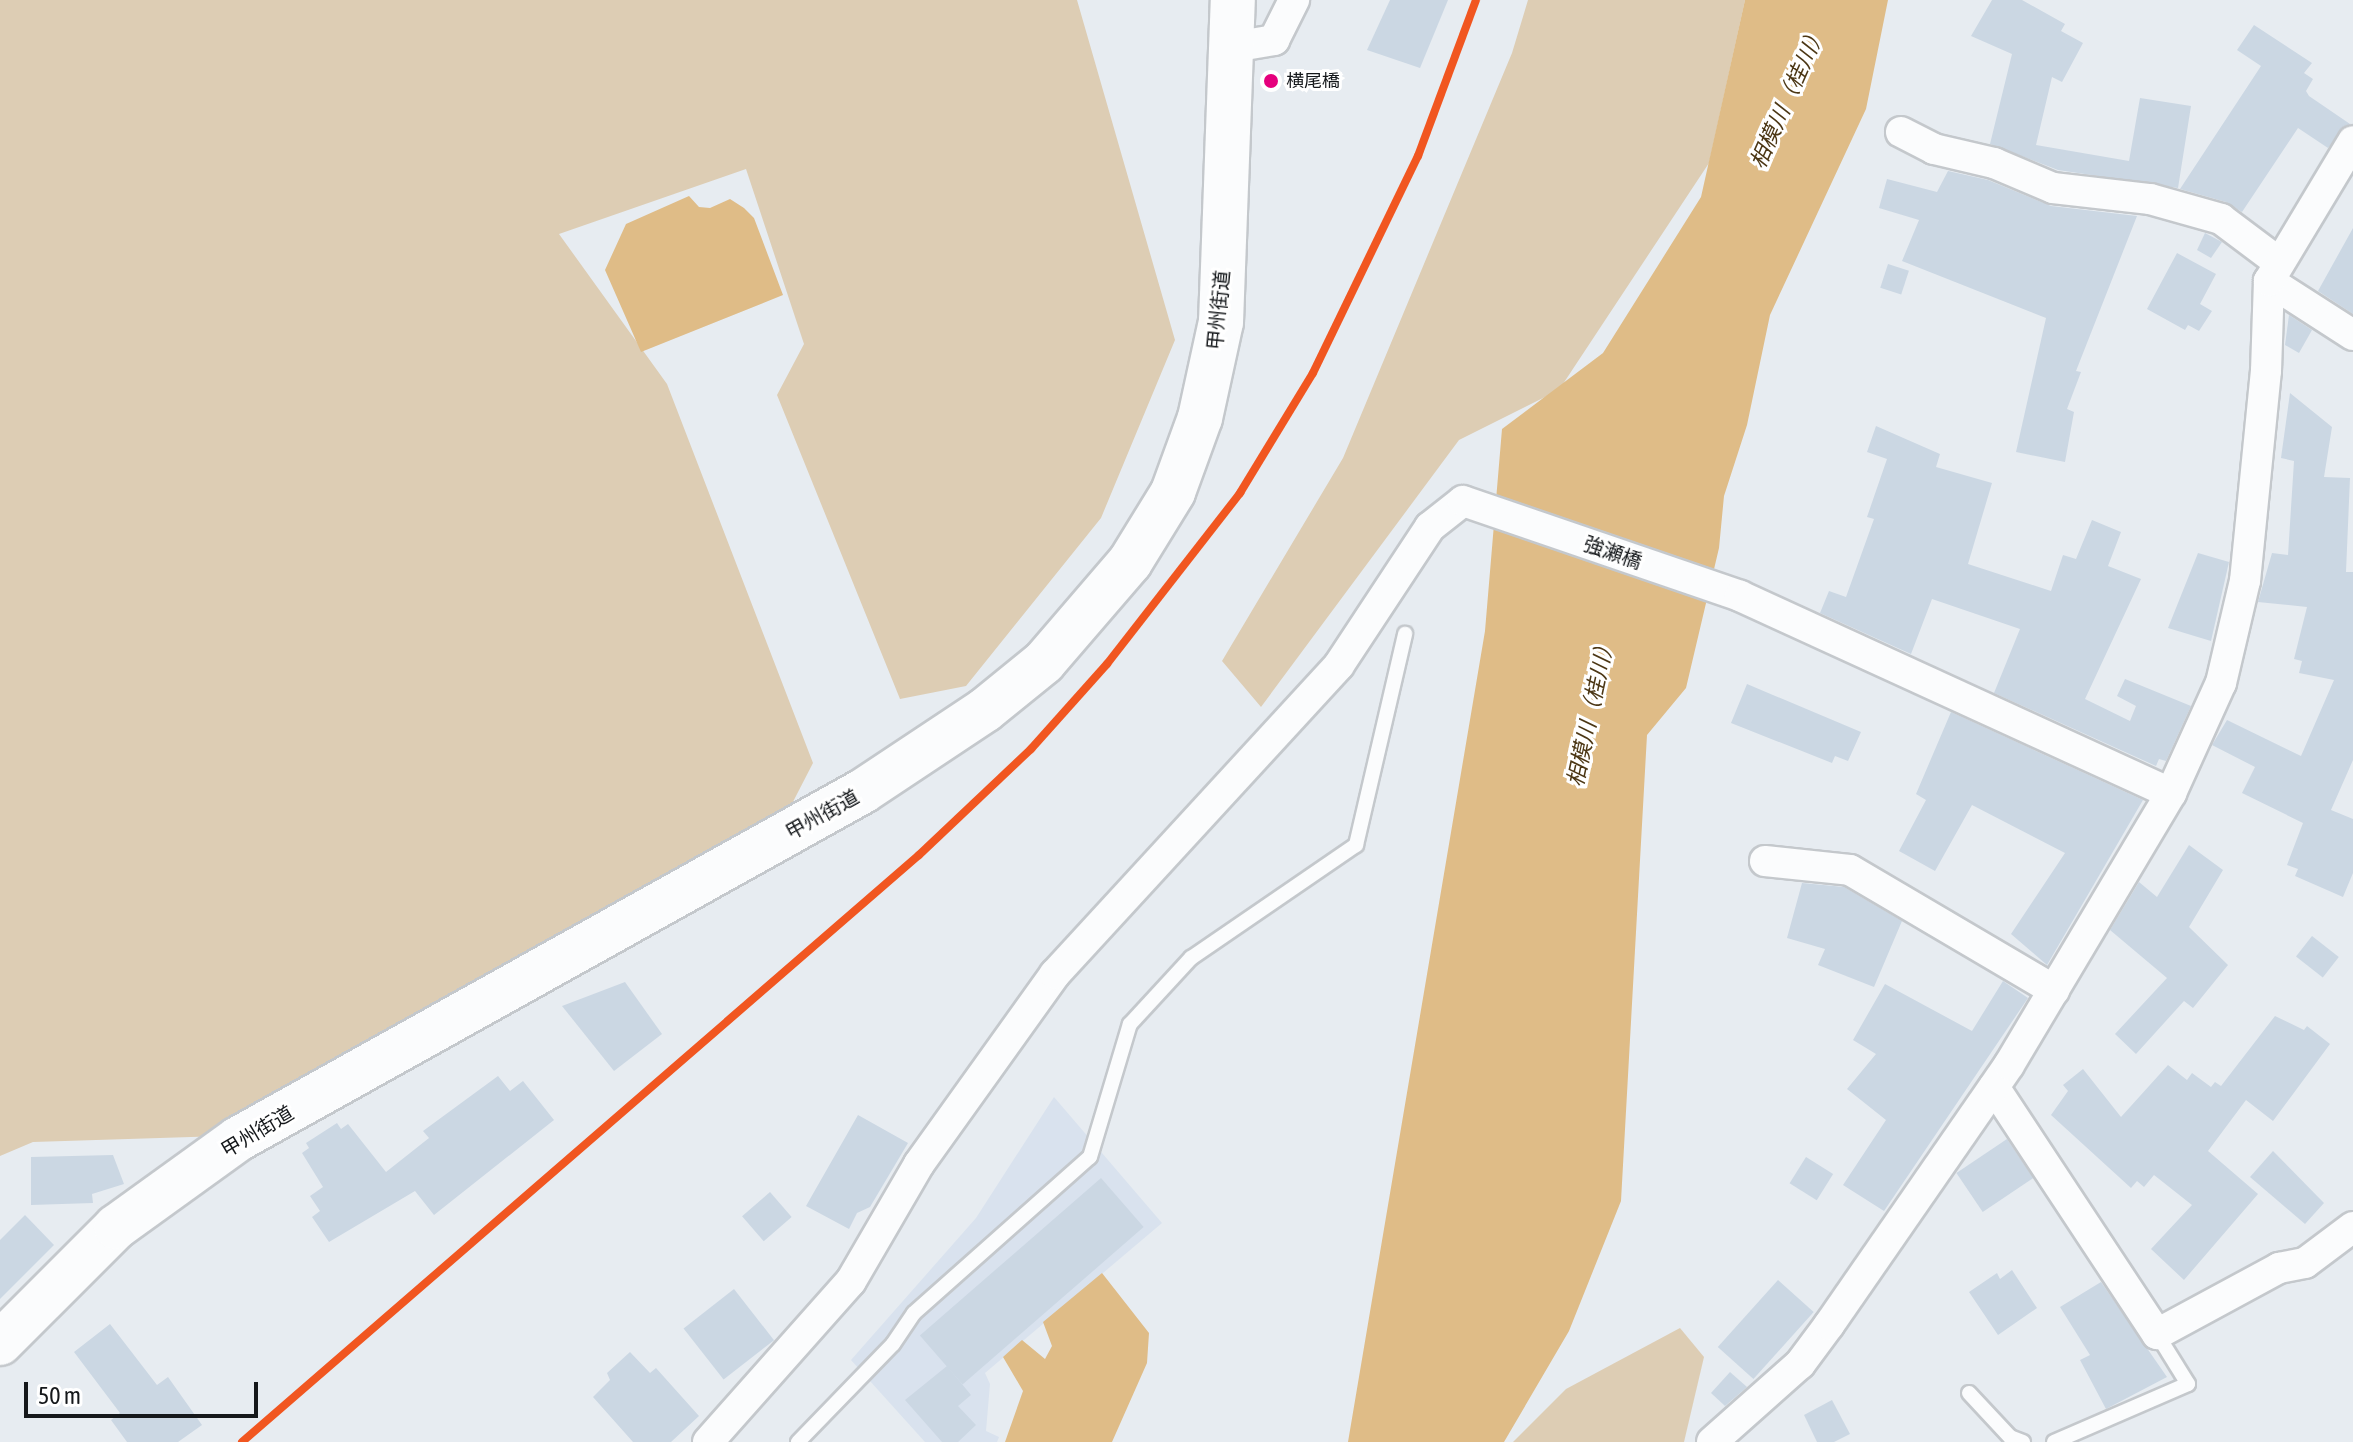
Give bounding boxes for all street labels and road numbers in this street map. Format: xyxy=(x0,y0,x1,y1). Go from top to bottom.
street label: 甲州街道 xyxy=(1202,269,1234,351)
street label: 強瀬橋 xyxy=(1581,531,1645,573)
street label: 甲州街道 xyxy=(781,784,863,844)
street label: 甲州街道 xyxy=(217,1100,297,1162)

